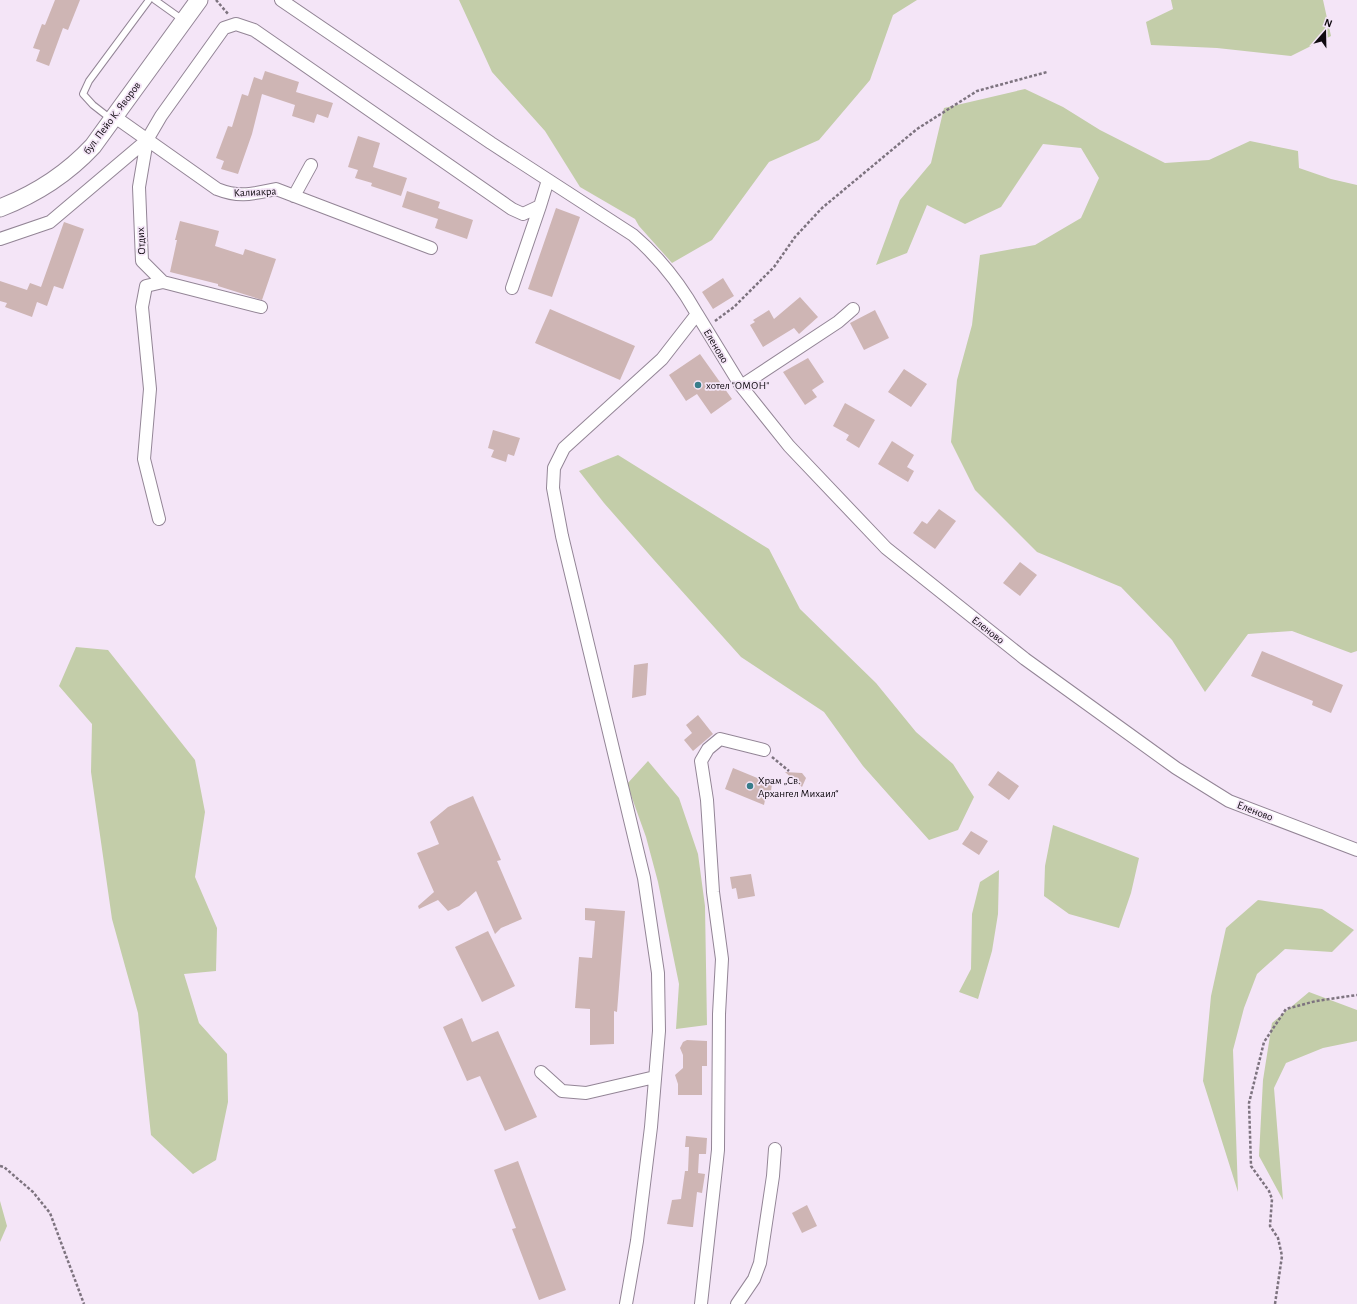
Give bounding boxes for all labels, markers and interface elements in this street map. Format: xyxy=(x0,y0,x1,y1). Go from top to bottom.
north arrow xyxy=(1305,12,1345,52)
text: N xyxy=(1323,17,1334,30)
street label: бул. Пейо К. Яворов xyxy=(81,80,143,156)
street label: Калиакра xyxy=(233,185,277,199)
street label: Отдих xyxy=(135,227,147,255)
street label: Еленово xyxy=(702,327,730,365)
marker: хотел "ОМОН" xyxy=(693,380,703,390)
place label: хотел "ОМОН" xyxy=(706,380,769,391)
street label: Еленово xyxy=(970,614,1006,646)
place label: Храм „Св. Архангел Михаил“ xyxy=(758,775,838,799)
marker: Храм „Св. Архангел Михаил“ xyxy=(745,781,755,791)
street label: Еленово xyxy=(1236,799,1274,823)

